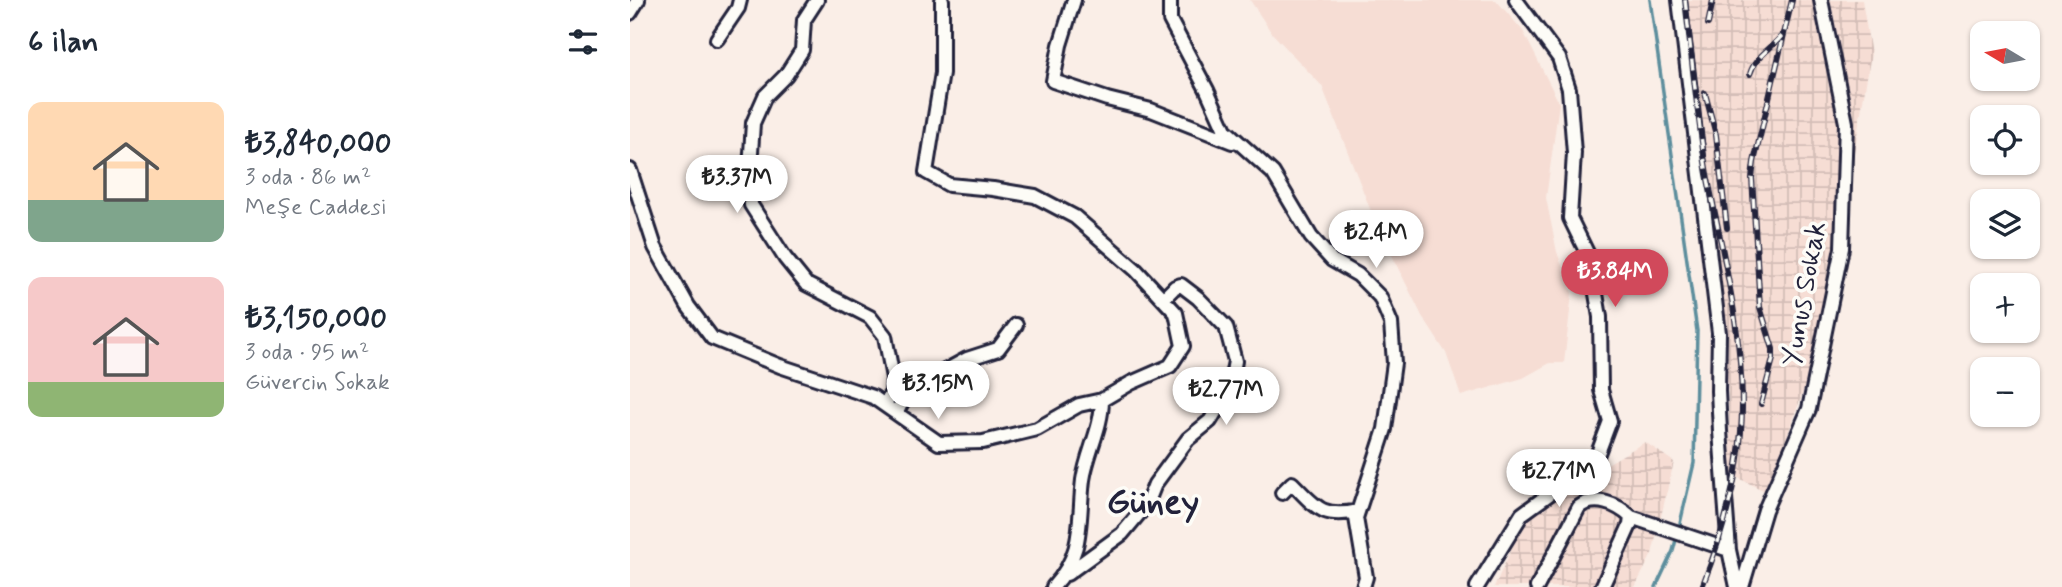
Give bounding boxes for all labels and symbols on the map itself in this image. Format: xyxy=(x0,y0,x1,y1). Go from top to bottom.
north arrow xyxy=(1970,21,2040,91)
pin: ₺3.37M xyxy=(680,156,794,215)
pin: ₺2.4M xyxy=(1327,210,1425,270)
street label: Yunus Sokak xyxy=(1774,219,1836,369)
pin: ₺3.84M xyxy=(1558,250,1672,309)
pin: ₺3.15M xyxy=(881,362,995,421)
pin: ₺2.77M xyxy=(1169,368,1283,427)
pin: ₺2.71M xyxy=(1502,449,1616,509)
district label: Güney xyxy=(1107,480,1199,526)

